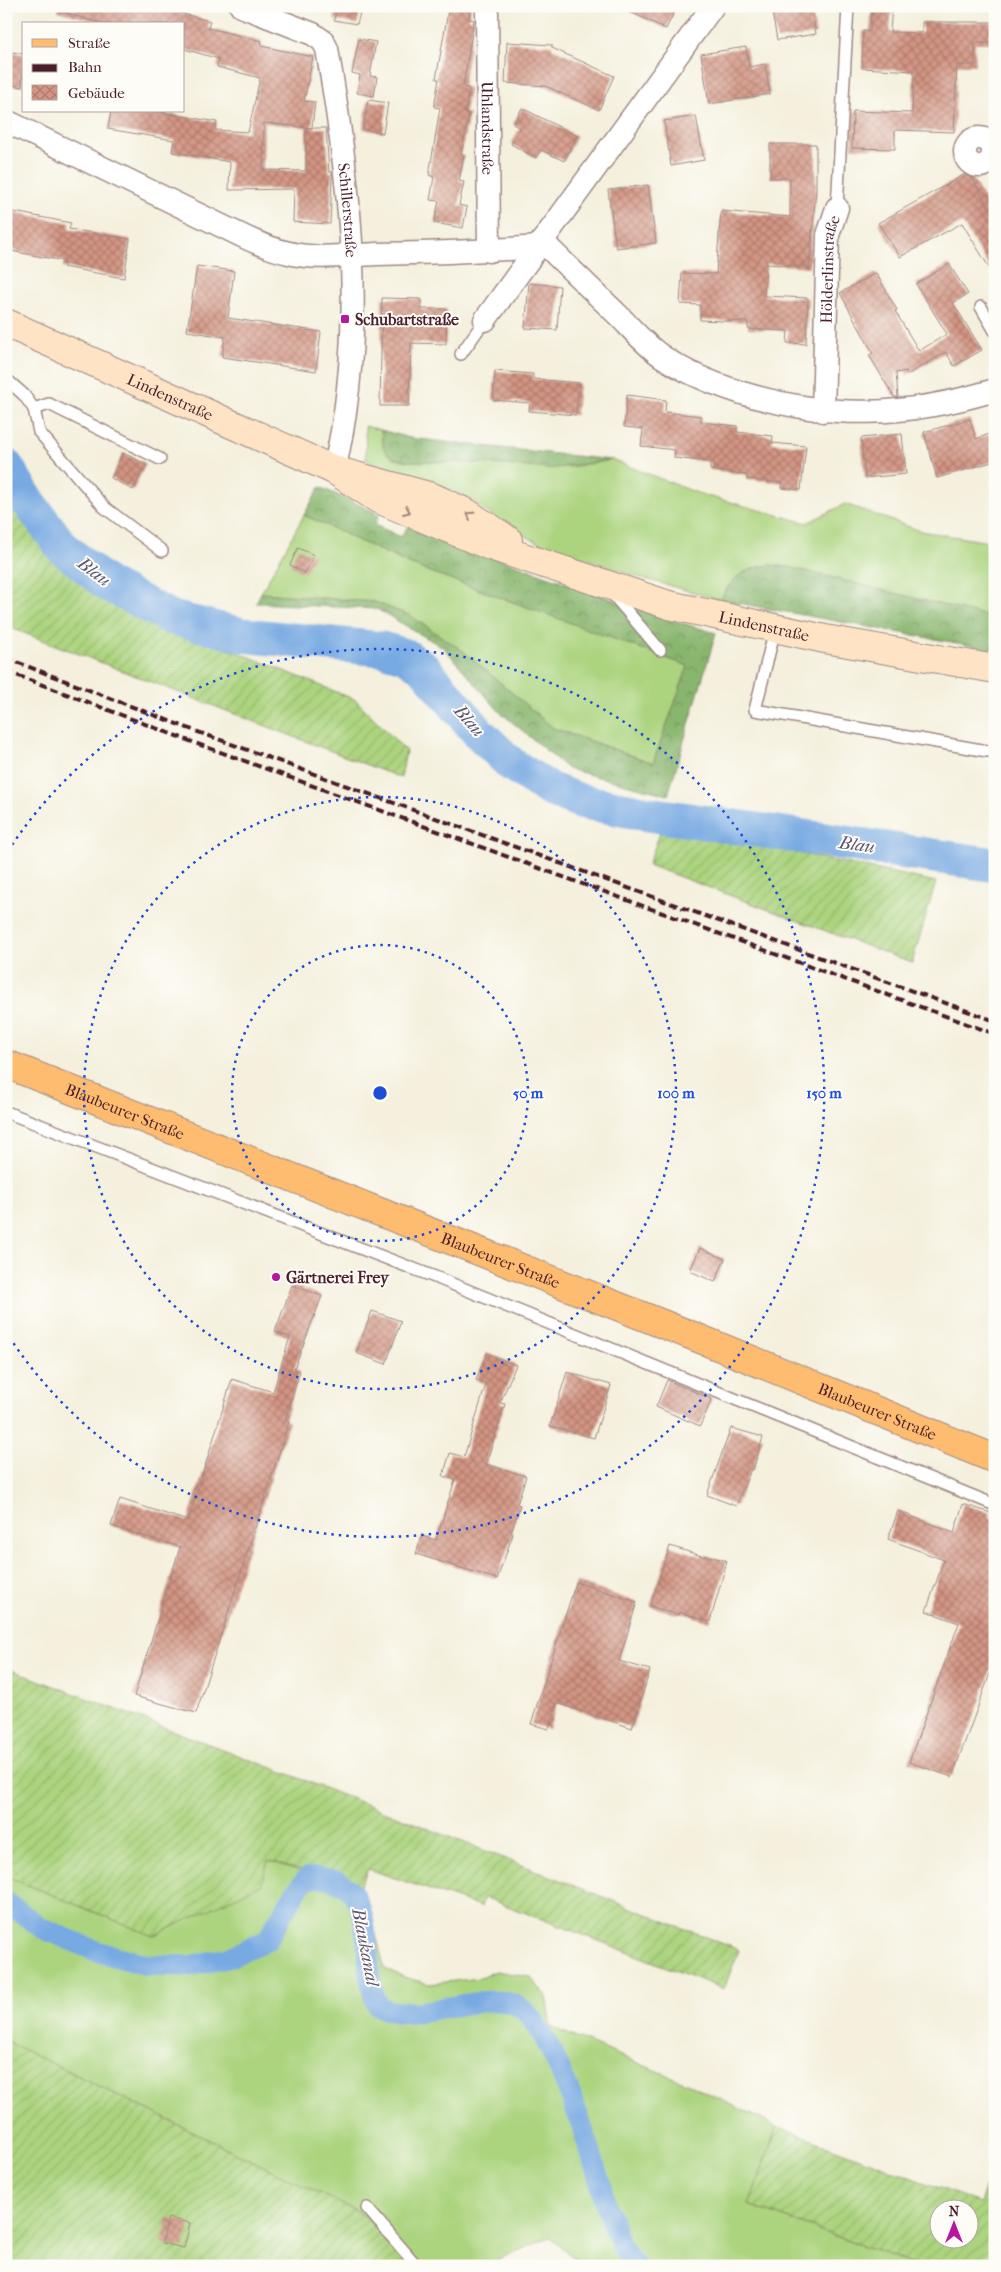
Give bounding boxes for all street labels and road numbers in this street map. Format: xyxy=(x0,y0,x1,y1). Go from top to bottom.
street label: Uhlandstraße xyxy=(478,81,498,175)
street label: Schillerstraße xyxy=(335,162,361,258)
street label: Hölderlinstraße xyxy=(816,212,844,324)
street label: Lindenstraße xyxy=(124,369,216,424)
street label: Lindenstraße xyxy=(717,607,811,645)
street label: Blaubeurer Straße xyxy=(63,1079,187,1143)
street label: Blaubeurer Straße xyxy=(438,1228,563,1292)
street label: Blaubeurer Straße xyxy=(815,1378,940,1444)

